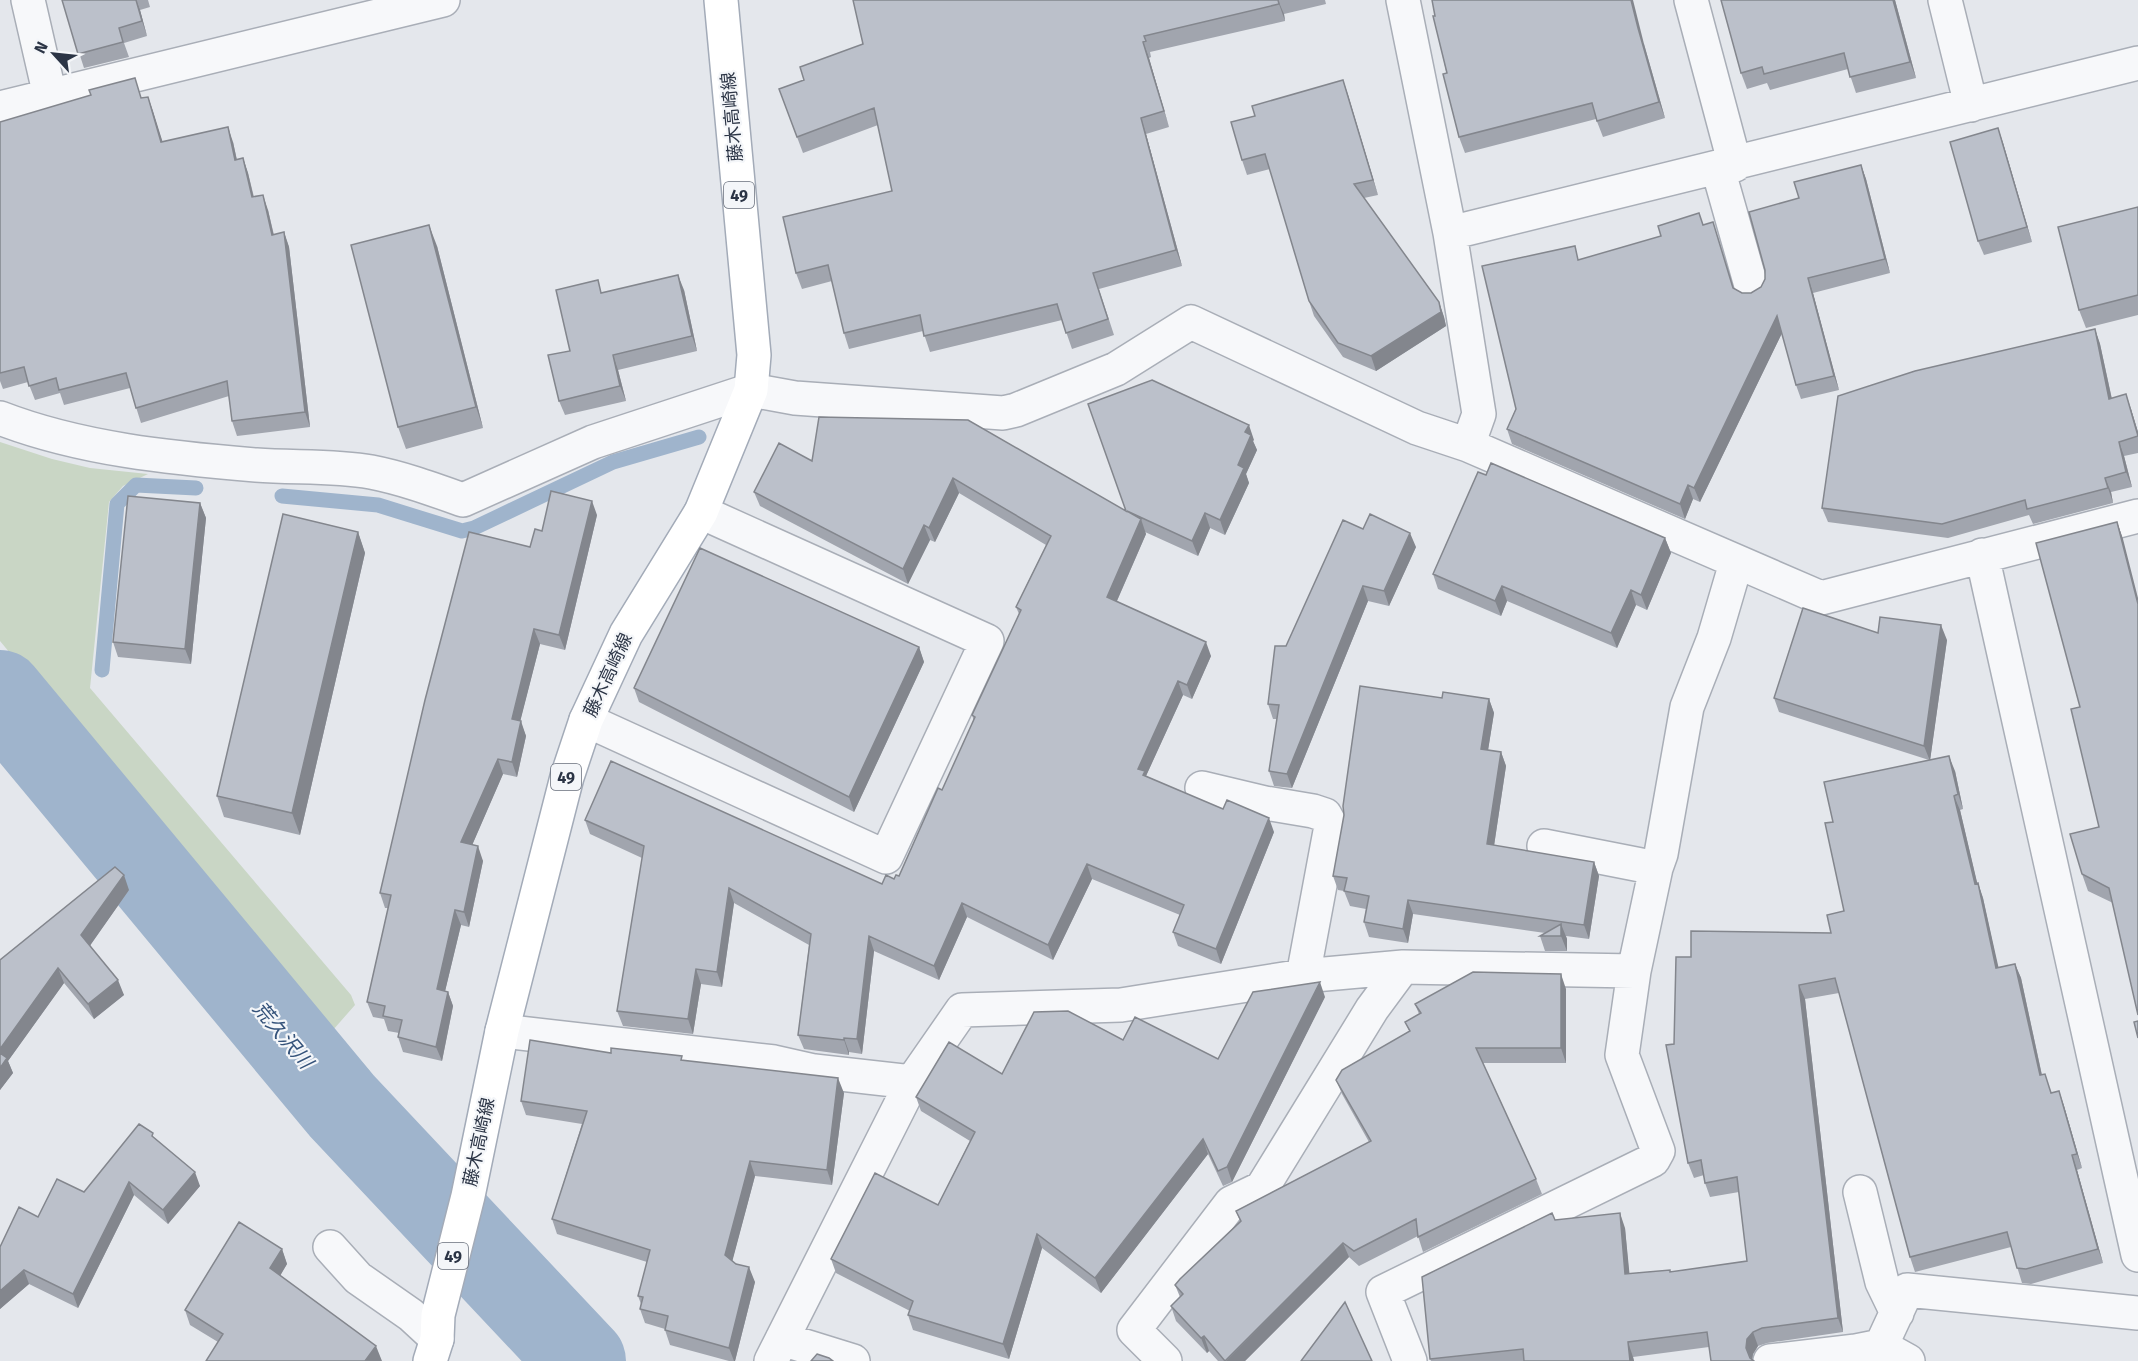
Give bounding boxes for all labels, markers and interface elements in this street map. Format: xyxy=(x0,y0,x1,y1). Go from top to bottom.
north arrow xyxy=(24,24,84,84)
text: N xyxy=(30,38,52,56)
street label: 藤木高崎線 xyxy=(717,71,747,163)
road number: 49 xyxy=(724,182,754,208)
street label: 藤木高崎線 xyxy=(579,630,637,720)
road number: 49 xyxy=(551,764,581,790)
water label: 荒久沢川 xyxy=(248,997,319,1075)
street label: 藤木高崎線 xyxy=(459,1096,499,1188)
road number: 49 xyxy=(438,1243,468,1269)

